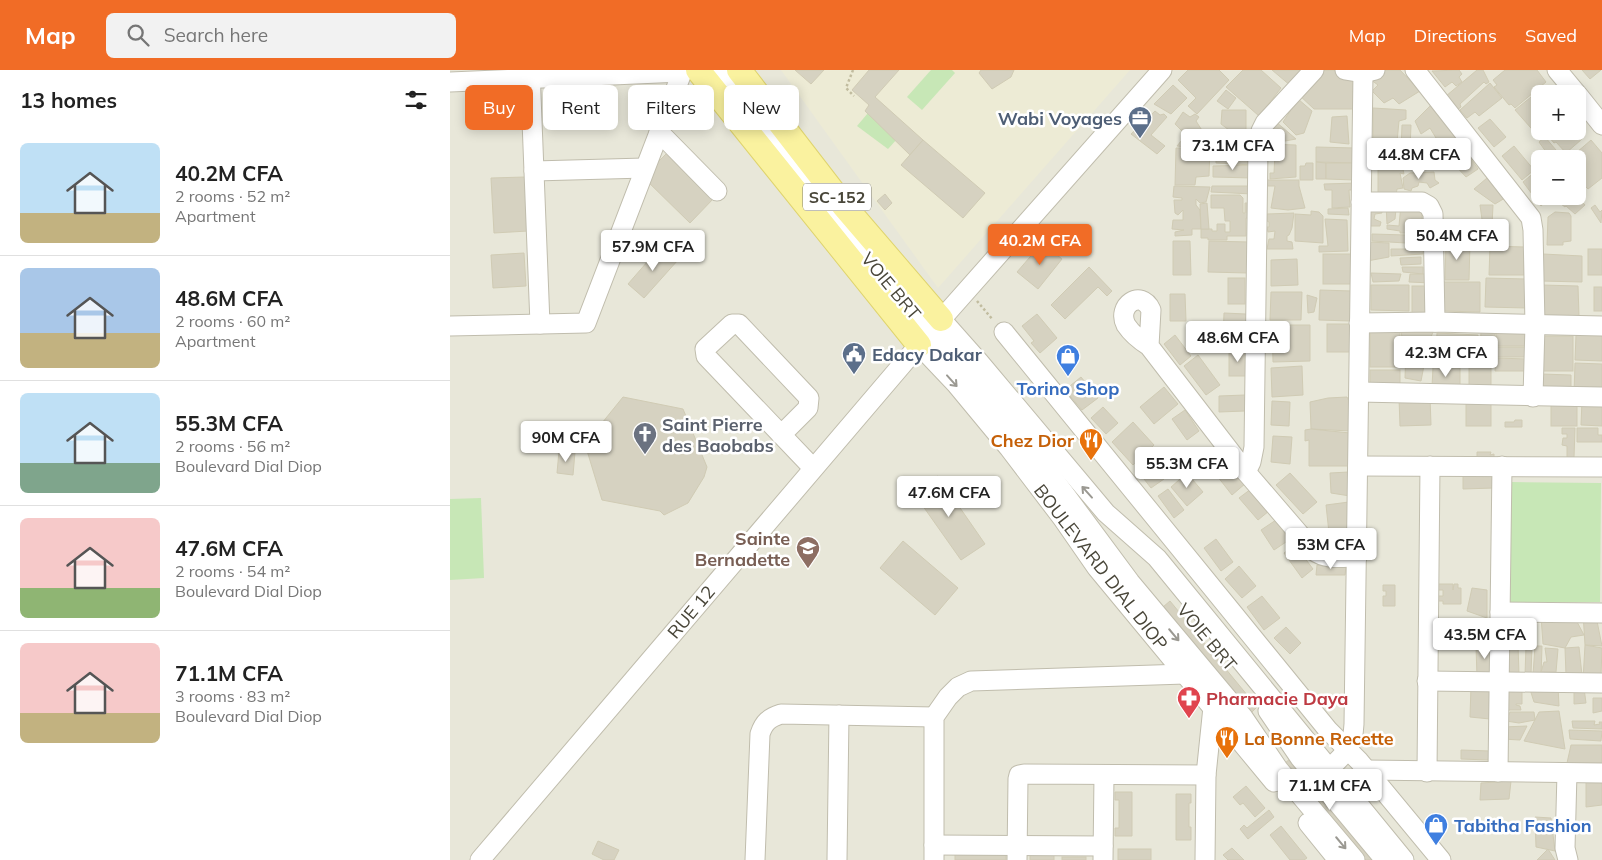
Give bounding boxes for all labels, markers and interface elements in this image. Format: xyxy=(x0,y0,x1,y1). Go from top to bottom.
search box xyxy=(106,13,456,58)
text: Map xyxy=(25,20,76,50)
icon: search xyxy=(124,21,152,49)
text: Search here xyxy=(164,23,268,47)
text: Map xyxy=(1349,24,1386,47)
text: Directions xyxy=(1414,24,1497,47)
text: Saved xyxy=(1525,24,1577,47)
chip: Buy xyxy=(465,85,533,130)
chip: Rent xyxy=(543,85,618,130)
chip: Filters xyxy=(628,85,714,130)
chip: New xyxy=(724,85,799,130)
map controls xyxy=(1531,85,1586,205)
button: + xyxy=(1531,85,1586,140)
icon: filters xyxy=(402,86,430,114)
text: 13 homes xyxy=(20,87,117,113)
office icon: Wabi Voyages xyxy=(1127,105,1153,139)
place label: Wabi Voyages xyxy=(998,107,1122,130)
pin: 73.1M CFA xyxy=(1176,128,1290,171)
text: 73.1M CFA xyxy=(1192,135,1274,155)
pin: 44.8M CFA xyxy=(1362,138,1476,180)
text: 44.8M CFA xyxy=(1378,144,1460,164)
button: − xyxy=(1531,150,1586,205)
text: 40.2M CFA xyxy=(175,160,283,186)
icon: home xyxy=(60,163,120,223)
road number: SC-152 xyxy=(803,184,871,210)
text: 2 rooms · 52 m² xyxy=(175,186,290,206)
text: Apartment xyxy=(175,206,256,226)
pin: 50.4M CFA xyxy=(1400,218,1514,261)
pin: 40.2M CFA xyxy=(983,224,1097,266)
text: 50.4M CFA xyxy=(1416,225,1498,245)
pin: 57.9M CFA xyxy=(596,230,710,272)
text: 40.2M CFA xyxy=(999,230,1081,250)
text: 57.9M CFA xyxy=(612,236,694,256)
street label: VOIE BRT xyxy=(856,247,926,325)
text: 48.6M CFA xyxy=(175,285,283,311)
icon: home xyxy=(60,288,120,348)
text: 2 rooms · 60 m² xyxy=(175,311,290,331)
pin: 48.6M CFA xyxy=(1181,320,1295,363)
text: 48.6M CFA xyxy=(1197,327,1279,347)
text: Apartment xyxy=(175,331,256,351)
pin: 42.3M CFA xyxy=(1389,336,1503,378)
public building icon: Edacy Dakar xyxy=(841,341,867,375)
text: 42.3M CFA xyxy=(1405,342,1487,362)
place label: Edacy Dakar xyxy=(872,343,983,366)
shop icon: Torino Shop xyxy=(1055,343,1081,377)
one-way arrow xyxy=(947,374,958,387)
place label: Torino Shop xyxy=(1017,377,1119,400)
text: 55.3M CFA xyxy=(175,410,283,436)
icon: home xyxy=(60,413,120,473)
place label: Saint Pierre des Baobabs xyxy=(662,413,774,457)
pin: 90M CFA xyxy=(520,420,612,463)
church icon: Saint Pierre des Baobabs xyxy=(632,421,658,455)
text: 90M CFA xyxy=(532,427,600,447)
restaurant icon: Chez Dior xyxy=(1078,427,1104,461)
place label: Chez Dior xyxy=(991,429,1075,452)
text: 2 rooms · 56 m² xyxy=(175,436,290,456)
pin: 55.3M CFA xyxy=(1130,446,1244,489)
text: 55.3M CFA xyxy=(1146,453,1228,473)
text: Boulevard Dial Diop xyxy=(175,456,322,476)
pin: 47.6M CFA xyxy=(892,476,1006,518)
street label: BOULEVARD DIAL DIOP xyxy=(1029,479,1173,655)
text: 47.6M CFA xyxy=(908,482,990,502)
one-way arrow xyxy=(1081,486,1093,499)
place label: Sainte Bernadette xyxy=(695,527,790,571)
pin: 53M CFA xyxy=(1285,528,1377,570)
text: 53M CFA xyxy=(1297,534,1365,554)
text: 47.6M CFA xyxy=(175,535,283,561)
school or university icon: Sainte Bernadette xyxy=(795,535,821,569)
icon: home xyxy=(60,538,120,598)
text: 2 rooms · 54 m² xyxy=(175,561,290,581)
text: Boulevard Dial Diop xyxy=(175,581,322,601)
street label: RUE 12 xyxy=(662,581,720,643)
street label: VOIE BRT xyxy=(1172,598,1242,676)
pin: 43.5M CFA xyxy=(1428,618,1542,660)
text: 43.5M CFA xyxy=(1444,624,1526,644)
one-way arrow xyxy=(1169,628,1180,641)
text: 71.1M CFA xyxy=(175,660,283,686)
icon: home xyxy=(60,663,120,723)
pharmacy icon: Pharmacie Daya xyxy=(1176,685,1202,719)
text: 3 rooms · 83 m² xyxy=(175,686,290,706)
place label: Pharmacie Daya xyxy=(1206,687,1349,710)
text: Boulevard Dial Diop xyxy=(175,706,322,726)
restaurant icon: La Bonne Recette xyxy=(1214,725,1240,759)
place label: La Bonne Recette xyxy=(1244,727,1394,750)
pin: 71.1M CFA xyxy=(1273,768,1387,811)
text: 71.1M CFA xyxy=(1289,775,1371,795)
shop icon: Tabitha Fashion xyxy=(1423,812,1449,846)
place label: Tabitha Fashion xyxy=(1454,814,1592,837)
one-way arrow xyxy=(1336,837,1347,850)

